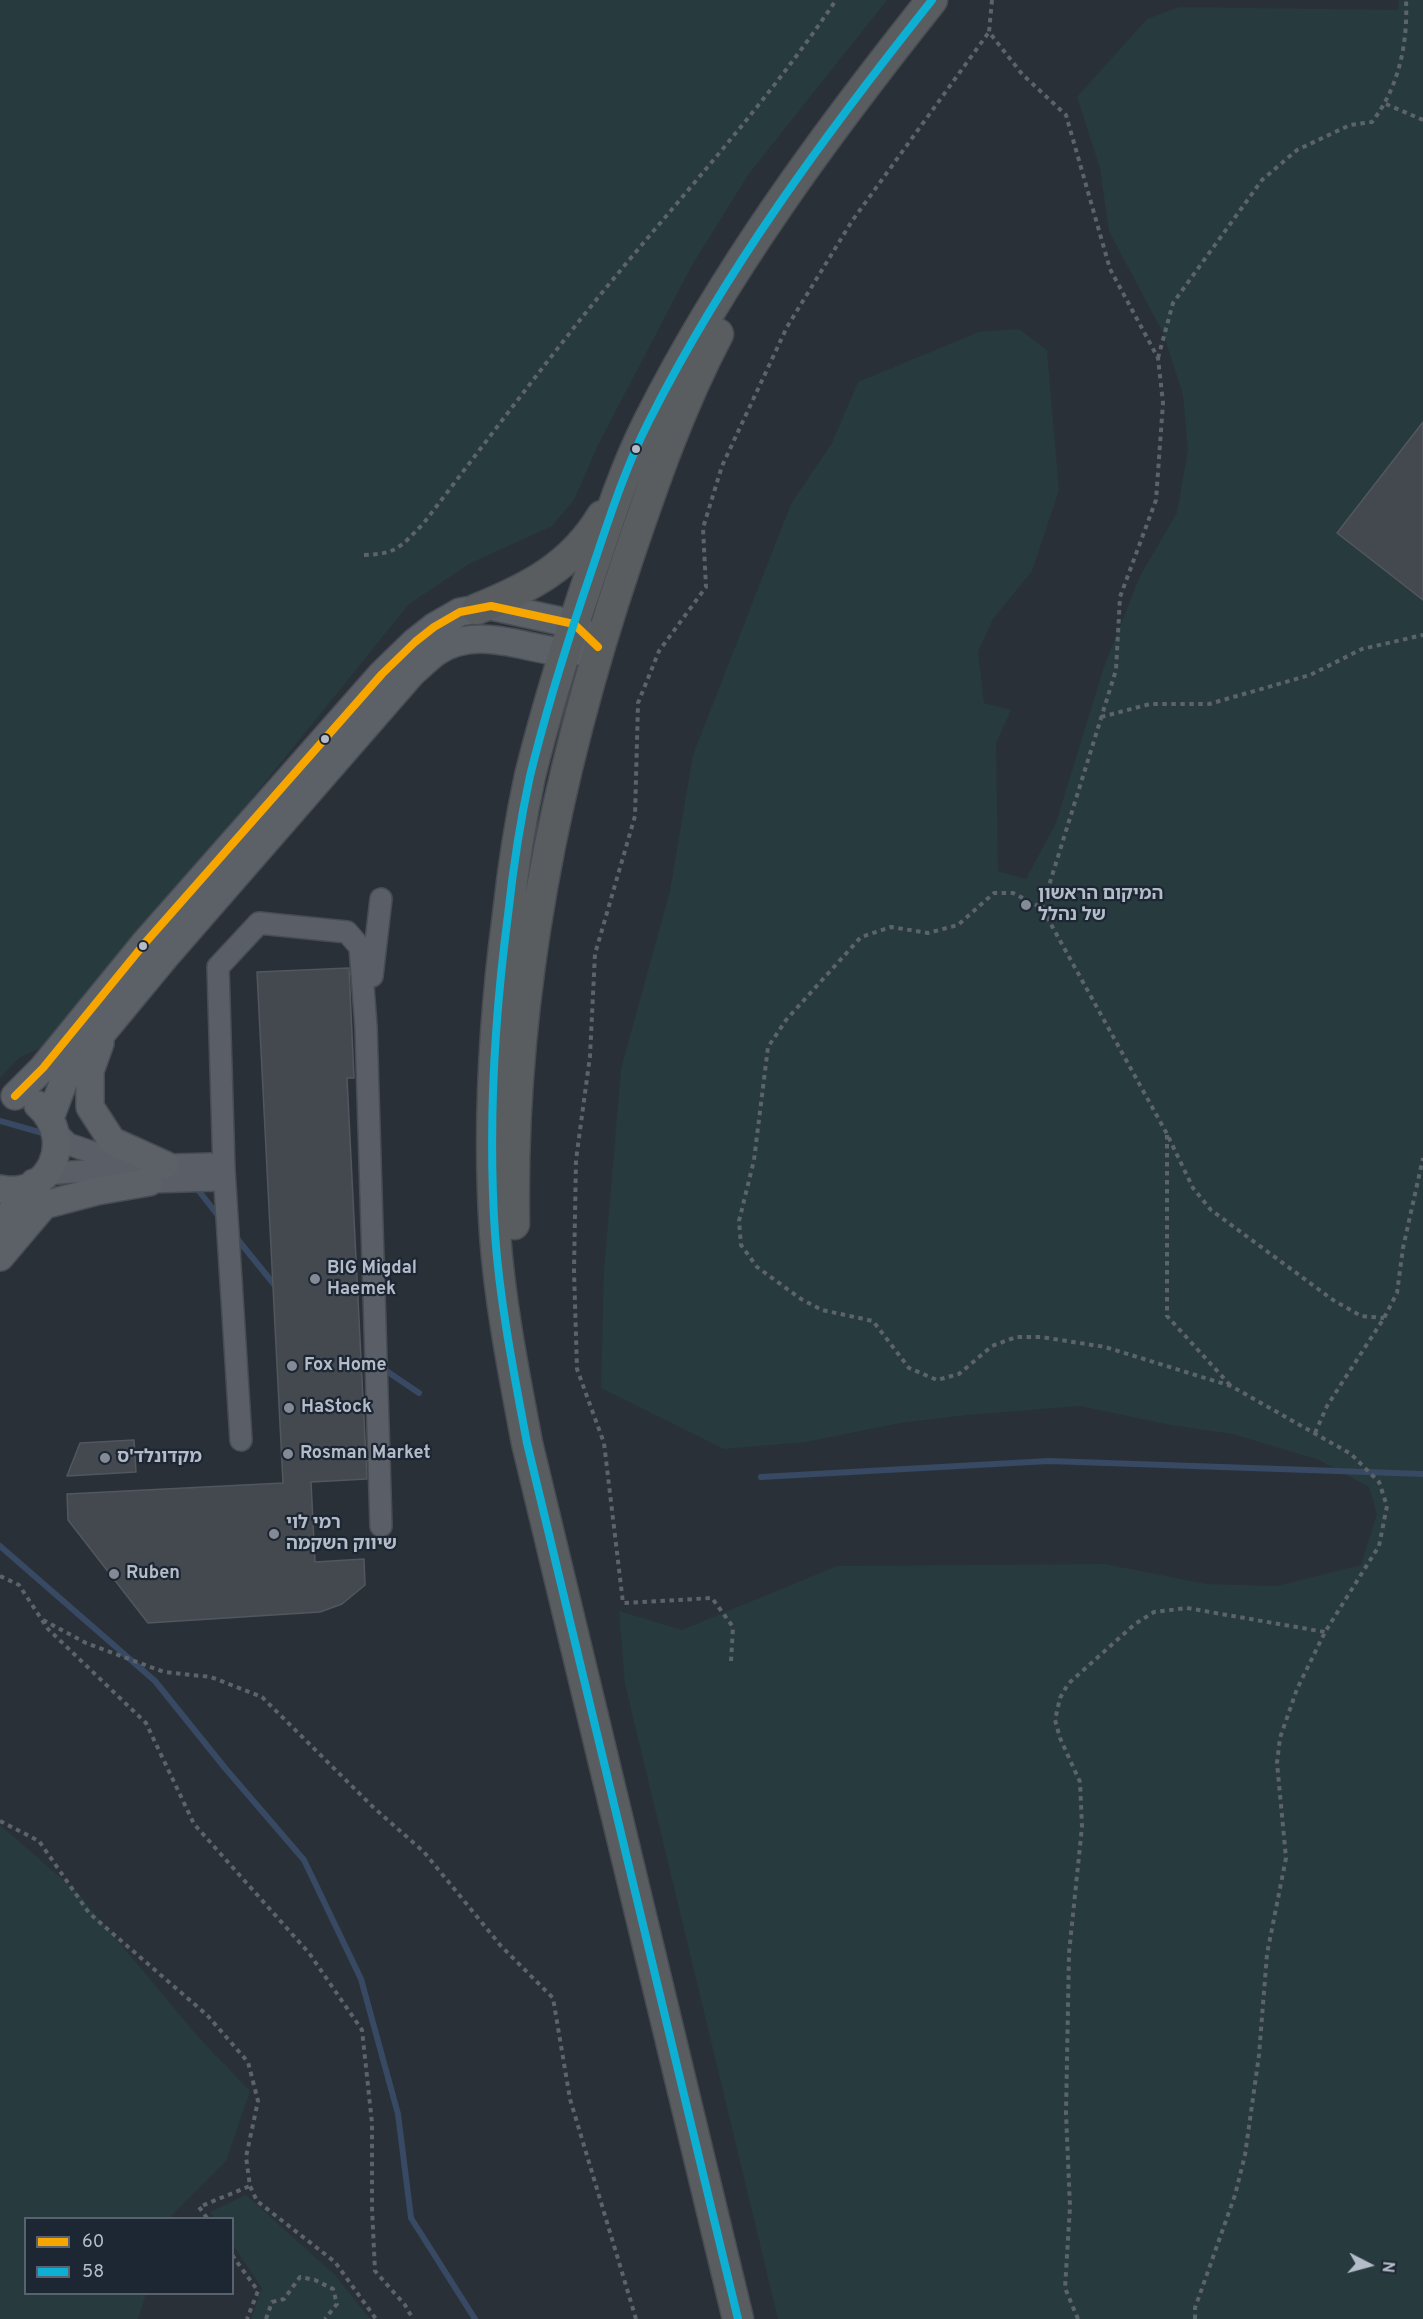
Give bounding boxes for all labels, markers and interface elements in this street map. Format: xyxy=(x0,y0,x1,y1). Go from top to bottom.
unlabelled marker xyxy=(630,443,642,455)
unlabelled marker xyxy=(319,733,331,745)
place label: המיקום הראשון של נהלל xyxy=(1038,884,1163,926)
marker: המיקום הראשון של נהלל xyxy=(1019,898,1033,912)
unlabelled marker xyxy=(137,940,149,952)
place label: BIG Migdal Haemek xyxy=(327,1258,417,1300)
marker: BIG Migdal Haemek xyxy=(308,1272,322,1286)
place label: Fox Home xyxy=(304,1355,387,1377)
marker: Fox Home xyxy=(285,1359,299,1373)
place label: HaStock xyxy=(301,1397,372,1419)
marker: HaStock xyxy=(282,1401,296,1415)
place label: Rosman Market xyxy=(300,1443,431,1465)
place label: מקדונלד'ס xyxy=(117,1447,202,1469)
marker: Rosman Market xyxy=(281,1447,295,1461)
marker: מקדונלד'ס xyxy=(98,1451,112,1465)
place label: רמי לוי שיווק השקמה xyxy=(286,1513,397,1556)
marker: רמי לוי שיווק השקמה xyxy=(267,1527,281,1541)
place label: Ruben xyxy=(126,1563,180,1585)
marker: Ruben xyxy=(107,1567,121,1581)
legend xyxy=(24,2217,234,2295)
text: 60 xyxy=(82,2231,104,2254)
north arrow xyxy=(1339,2235,1399,2295)
text: N xyxy=(1376,2260,1397,2274)
text: 58 xyxy=(82,2261,104,2284)

